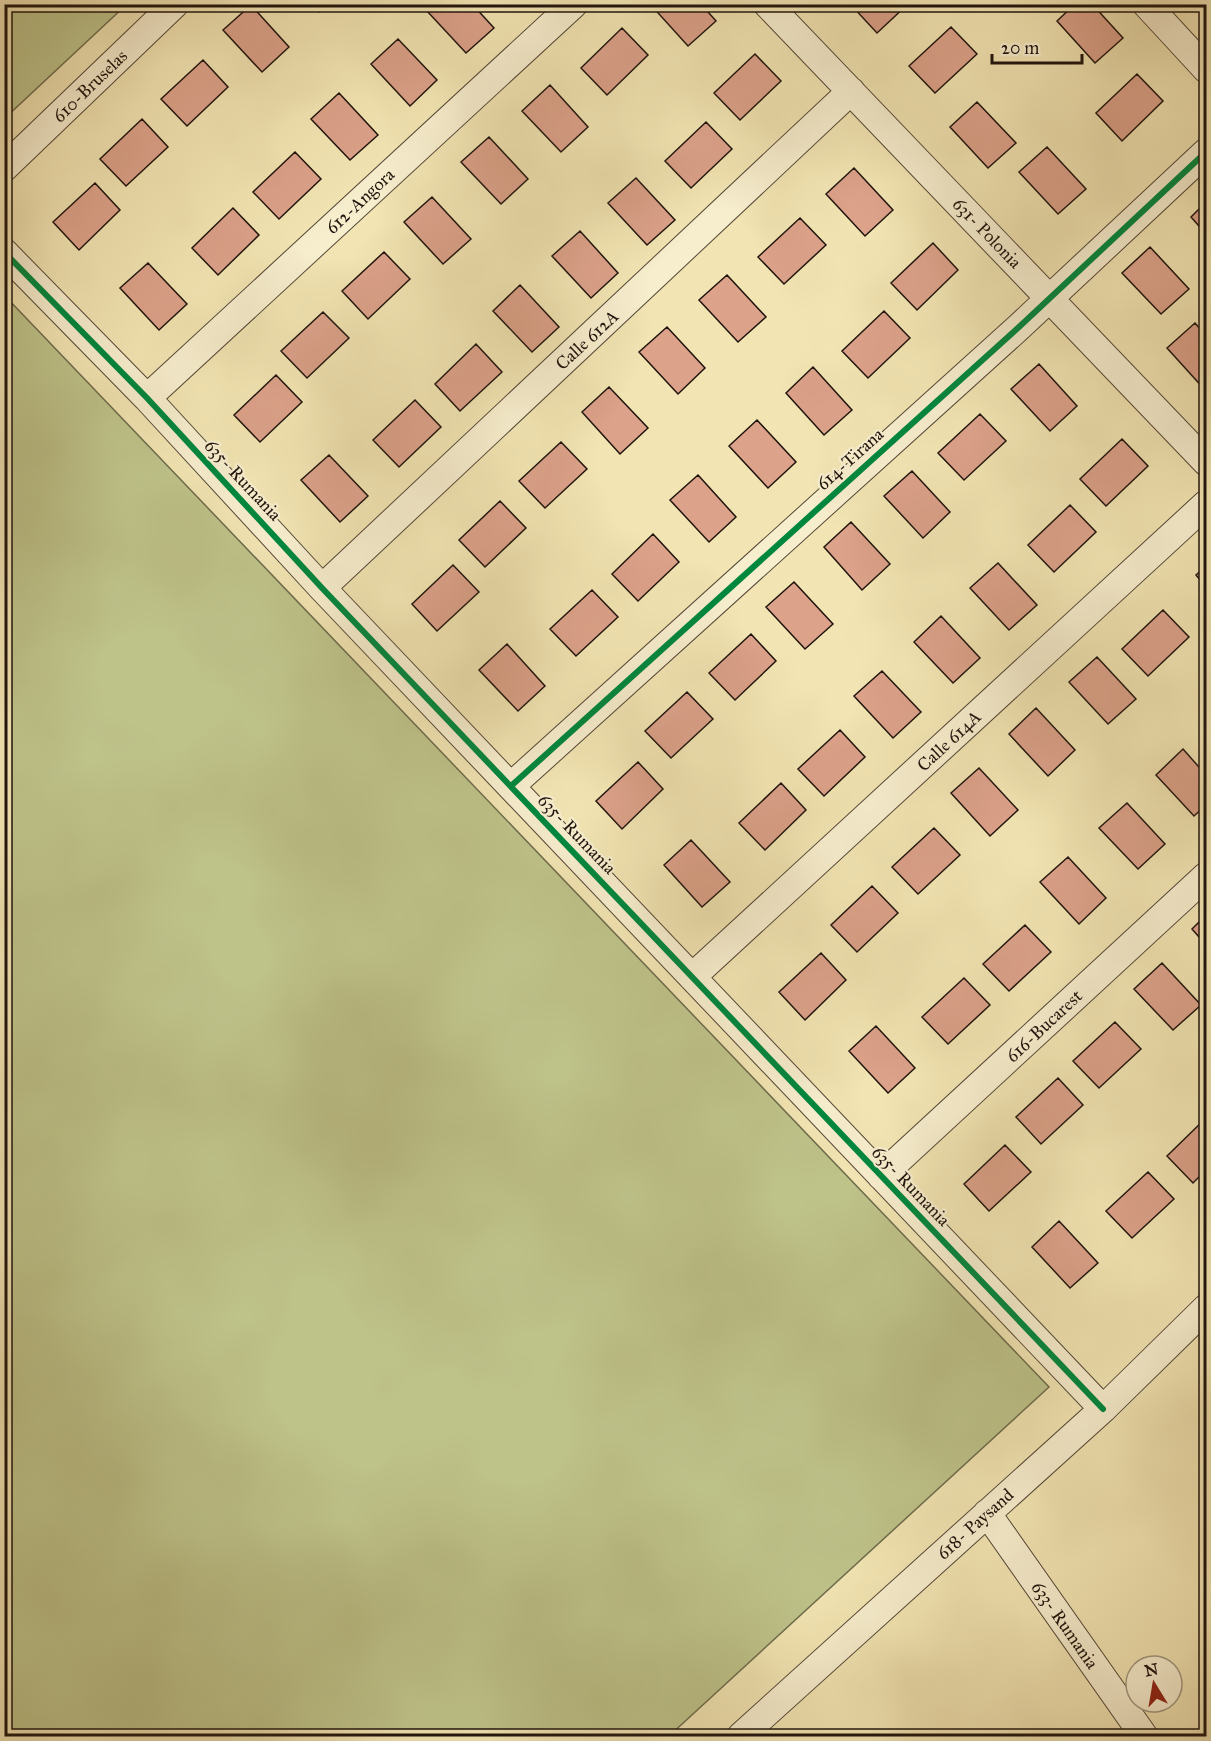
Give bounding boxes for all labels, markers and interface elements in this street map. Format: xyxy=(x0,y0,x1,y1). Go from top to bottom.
scale bar xyxy=(992,27,1082,65)
text: 20 m xyxy=(1001,37,1039,59)
street label: 610-Bruselas xyxy=(48,45,132,127)
street label: 612-Angora xyxy=(321,163,400,239)
street label: 631- Polonia xyxy=(948,193,1026,273)
street label: Calle 612A xyxy=(551,305,623,375)
street label: 614-Tirana xyxy=(812,423,888,495)
street label: 635- Rumania xyxy=(200,435,286,526)
street label: Calle 614A xyxy=(912,706,986,776)
street label: 635- Rumania xyxy=(533,789,621,879)
street label: 616-Bucarest xyxy=(1001,985,1087,1067)
street label: 635- Rumania xyxy=(867,1141,955,1231)
street label: 618- Paysand xyxy=(932,1484,1018,1564)
street label: 633- Rumania xyxy=(1027,1577,1103,1673)
north arrow xyxy=(1124,1654,1184,1714)
text: N xyxy=(1143,1659,1160,1680)

